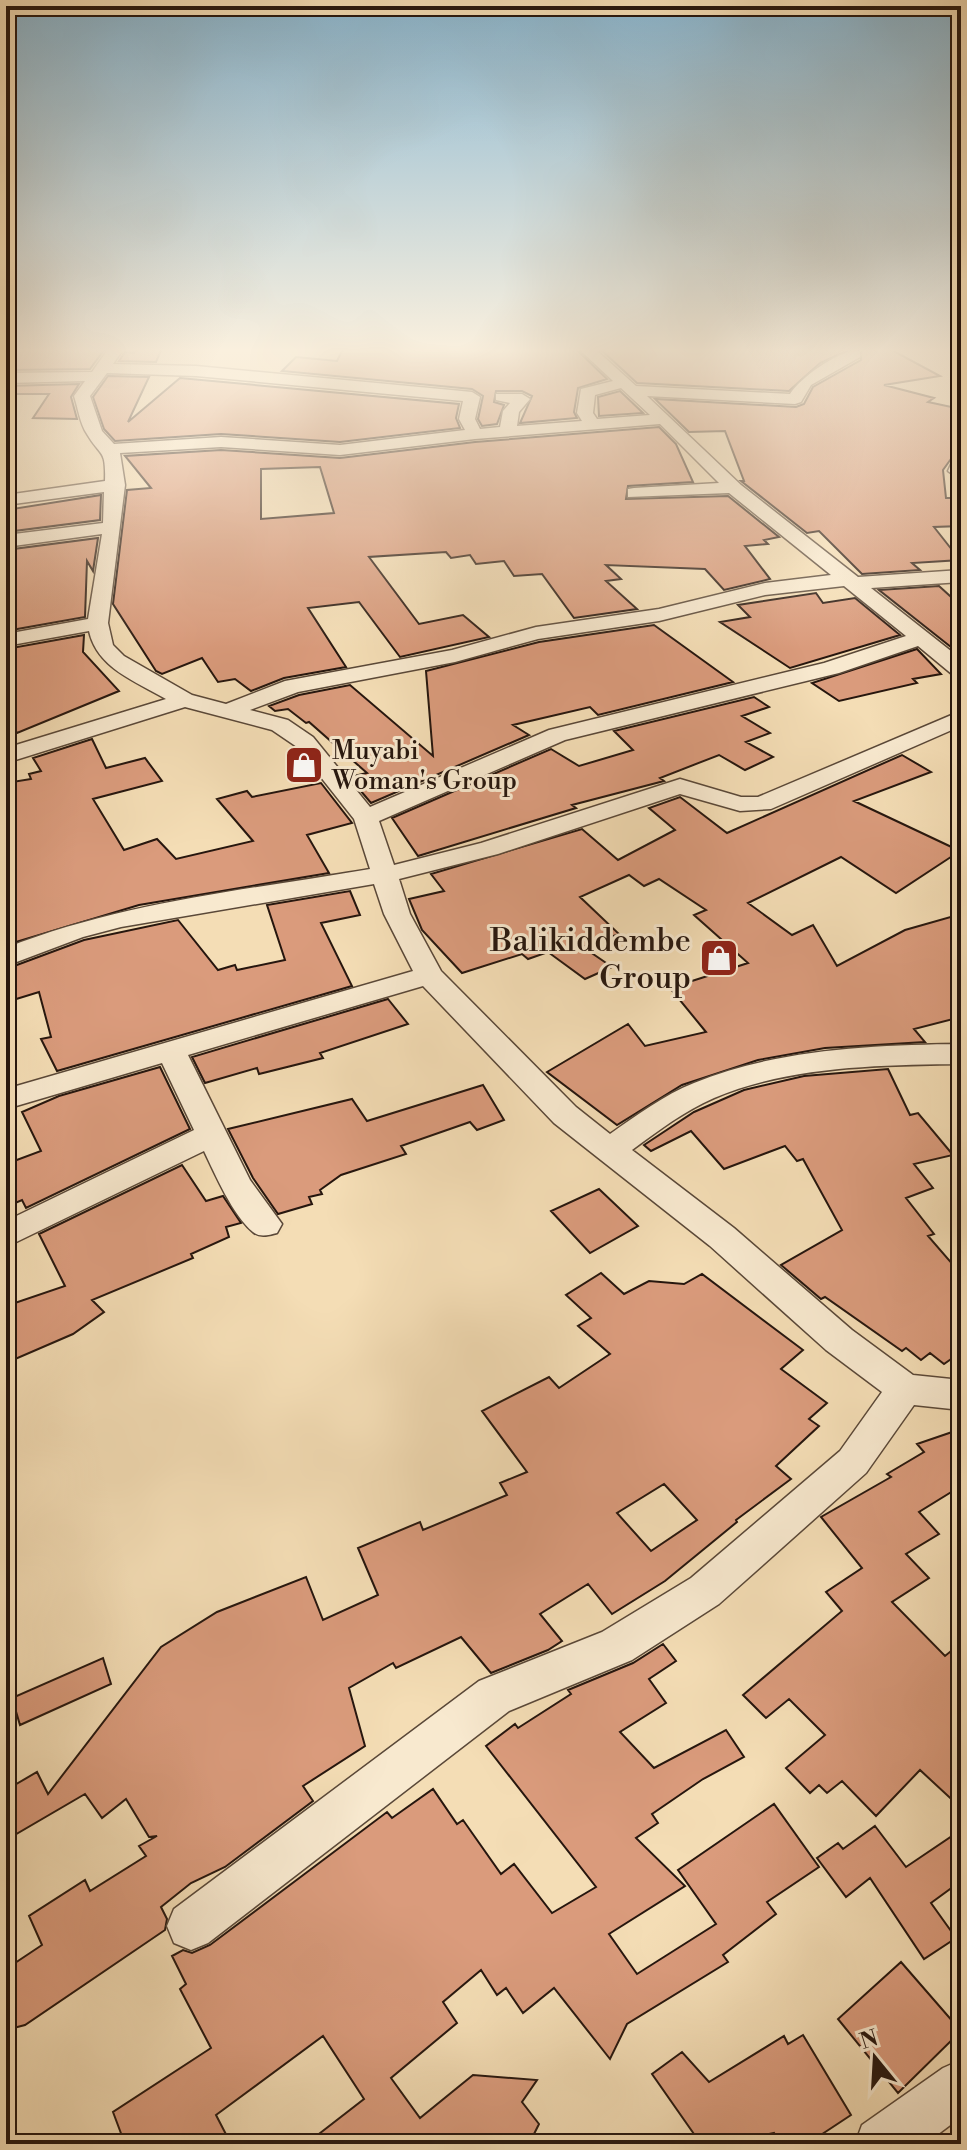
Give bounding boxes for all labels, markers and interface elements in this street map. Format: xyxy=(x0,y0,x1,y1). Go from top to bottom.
place label: Muyabi Woman's Group xyxy=(331,735,517,797)
shop icon: Muyabi Woman's Group xyxy=(283,744,325,786)
place label: Balikiddembe Group xyxy=(489,921,691,998)
shop icon: Balikiddembe Group xyxy=(698,937,740,979)
north arrow xyxy=(835,2018,915,2098)
text: N xyxy=(857,2025,882,2056)

